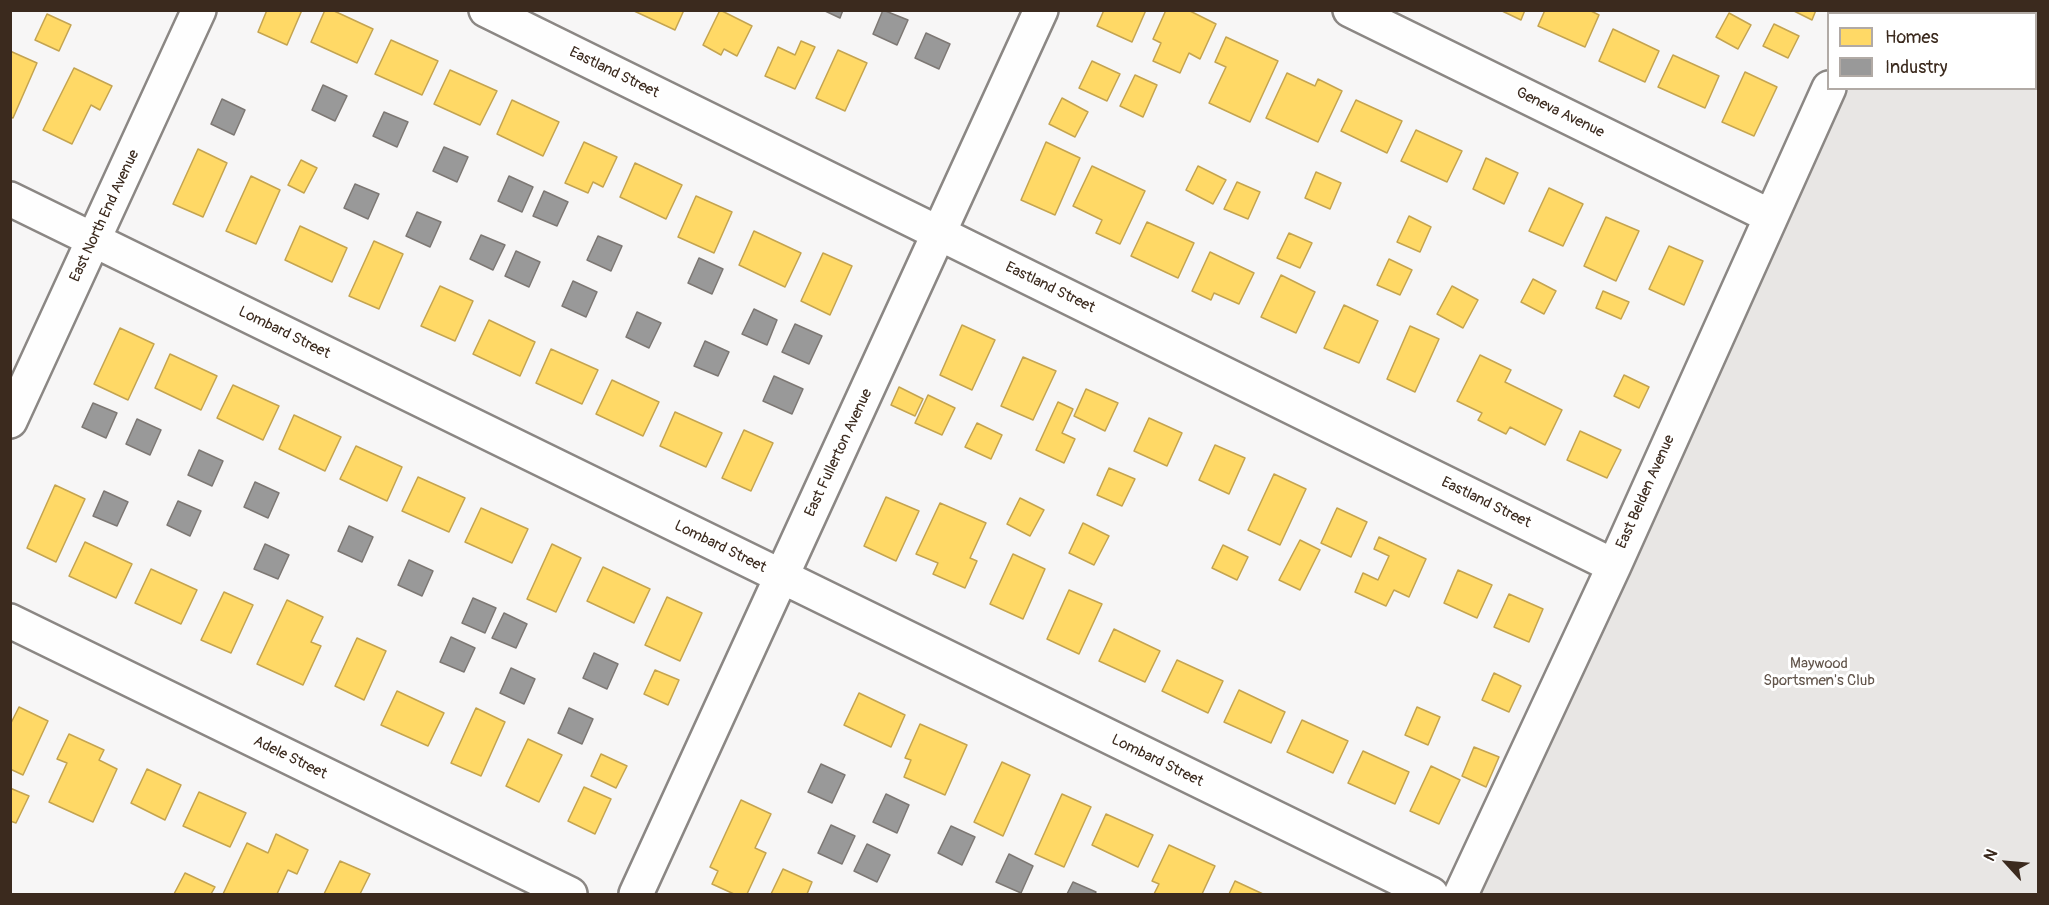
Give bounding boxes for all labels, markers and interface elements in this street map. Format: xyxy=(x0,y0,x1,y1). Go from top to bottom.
legend xyxy=(1827,12,2037,90)
text: Homes xyxy=(1885,26,1938,49)
street label: Eastland Street xyxy=(566,44,662,102)
text: Industry xyxy=(1885,56,1948,79)
street label: Geneva Avenue xyxy=(1513,84,1607,142)
street label: East North End Avenue xyxy=(66,147,144,285)
street label: Eastland Street xyxy=(1002,259,1098,317)
street label: Lombard Street xyxy=(235,303,333,363)
street label: East Fullerton Avenue xyxy=(801,386,877,520)
street label: East Belden Avenue xyxy=(1613,432,1679,552)
street label: Eastland Street xyxy=(1438,474,1534,532)
street label: Lombard Street xyxy=(671,517,769,577)
park label: Maywood Sportsmen's Club xyxy=(1763,655,1875,690)
street label: Lombard Street xyxy=(1108,731,1206,791)
street label: Adele Street xyxy=(250,732,330,784)
north arrow xyxy=(1977,833,2037,893)
text: N xyxy=(1979,846,2002,864)

